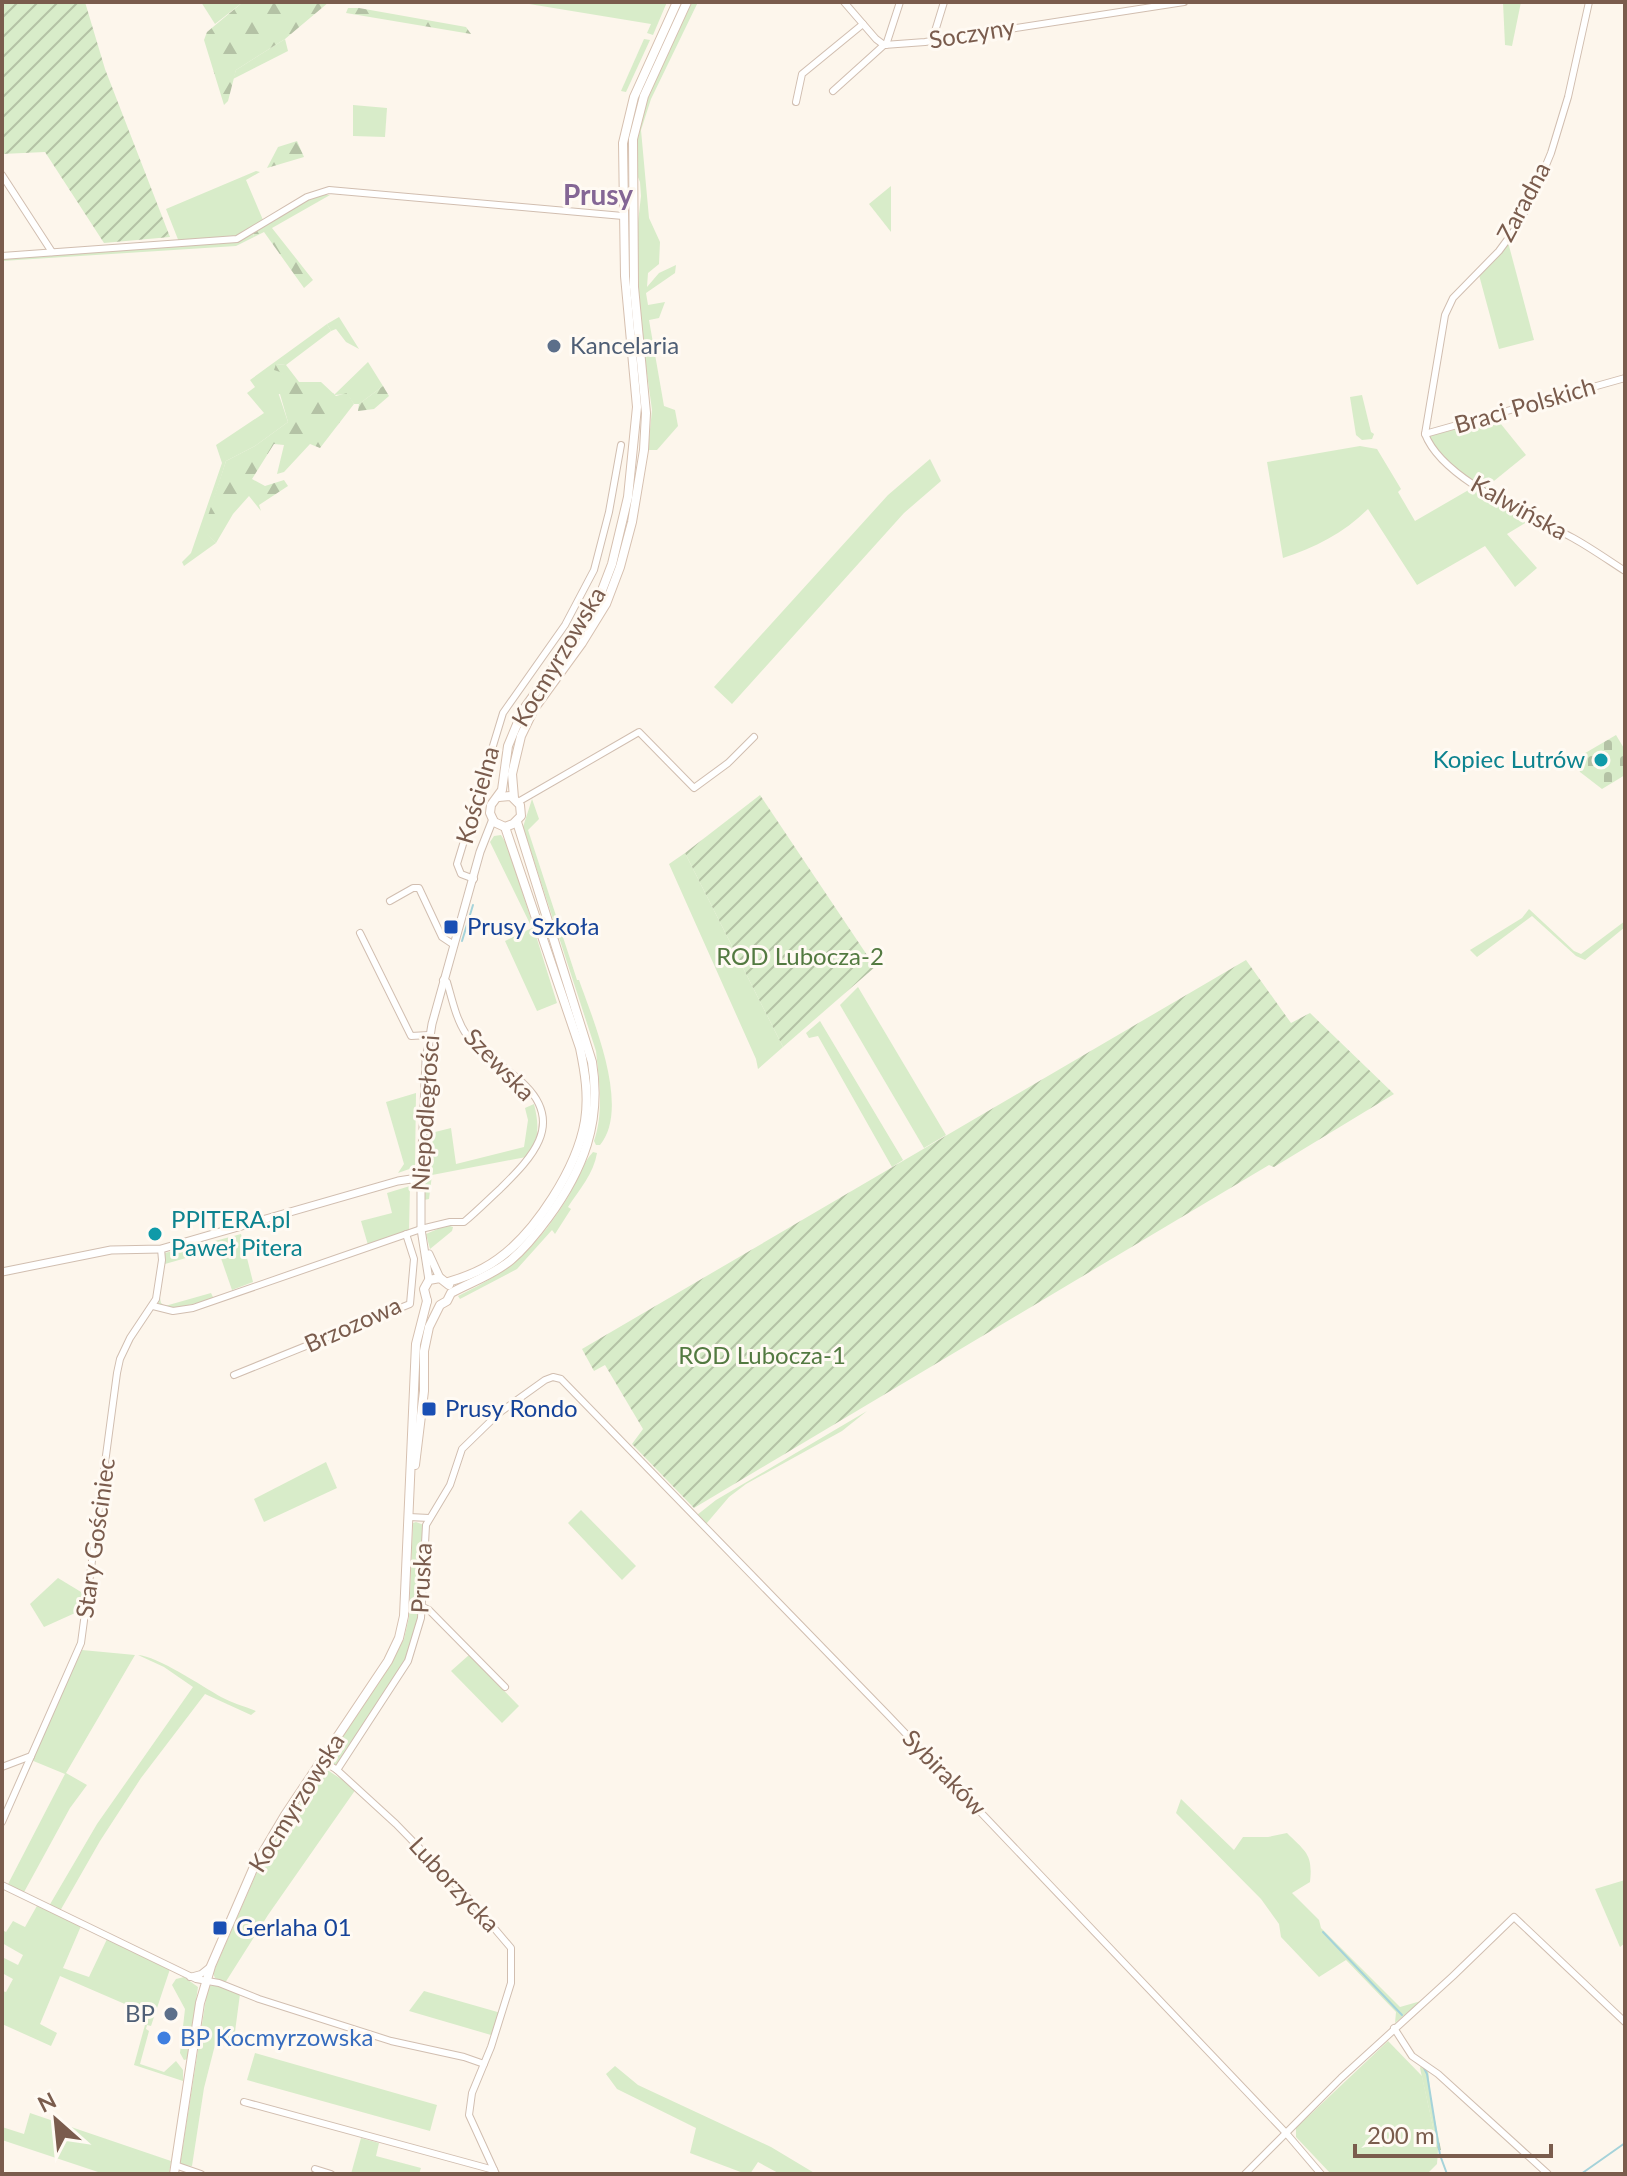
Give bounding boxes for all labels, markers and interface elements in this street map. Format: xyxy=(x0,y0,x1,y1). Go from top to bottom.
street label: Soczyny xyxy=(927,11,1017,54)
street label: Zaradna xyxy=(1490,157,1556,246)
district label: Prusy xyxy=(563,177,633,211)
place label: Kancelaria xyxy=(570,330,679,359)
marker: Kancelaria xyxy=(545,337,563,355)
street label: Braci Polskich xyxy=(1451,371,1598,439)
street label: Kalwińska xyxy=(1466,468,1573,545)
street label: Kocmyrzowska xyxy=(505,581,611,731)
street label: Kościelna xyxy=(449,743,504,847)
place label: Kopiec Lutrów xyxy=(1433,744,1585,773)
marker: Kopiec Lutrów xyxy=(1592,751,1610,769)
place label: Prusy Szkoła xyxy=(467,911,599,940)
marker: Prusy Szkoła xyxy=(442,918,460,936)
park label: ROD Lubocza-2 xyxy=(716,941,884,970)
street label: Szewska xyxy=(459,1022,541,1106)
street label: Niepodległości xyxy=(405,1034,444,1192)
place label: PPITERA.pl Paweł Pitera xyxy=(171,1204,303,1261)
marker: PPITERA.pl Paweł Pitera xyxy=(146,1225,164,1243)
street label: Brzozowa xyxy=(300,1290,405,1358)
park label: ROD Lubocza-1 xyxy=(678,1340,846,1369)
place label: Prusy Rondo xyxy=(445,1393,578,1422)
marker: Prusy Rondo xyxy=(420,1400,438,1418)
street label: Stary Gościniec xyxy=(69,1456,120,1620)
street label: Pruska xyxy=(404,1542,437,1614)
street label: Sybiraków xyxy=(897,1723,993,1821)
street label: Kocmyrzowska xyxy=(242,1728,350,1877)
street label: Luborzycka xyxy=(404,1830,506,1937)
place label: Gerlaha 01 xyxy=(236,1912,352,1941)
marker: Gerlaha 01 xyxy=(211,1919,229,1937)
place label: BP xyxy=(125,1998,155,2027)
marker: BP xyxy=(162,2005,180,2023)
place label: BP Kocmyrzowska xyxy=(180,2022,373,2051)
marker: BP Kocmyrzowska xyxy=(155,2029,173,2047)
north arrow xyxy=(16,2080,96,2160)
text: N xyxy=(33,2086,60,2118)
scale bar xyxy=(1355,2108,1551,2158)
text: 200 m xyxy=(1367,2120,1435,2149)

